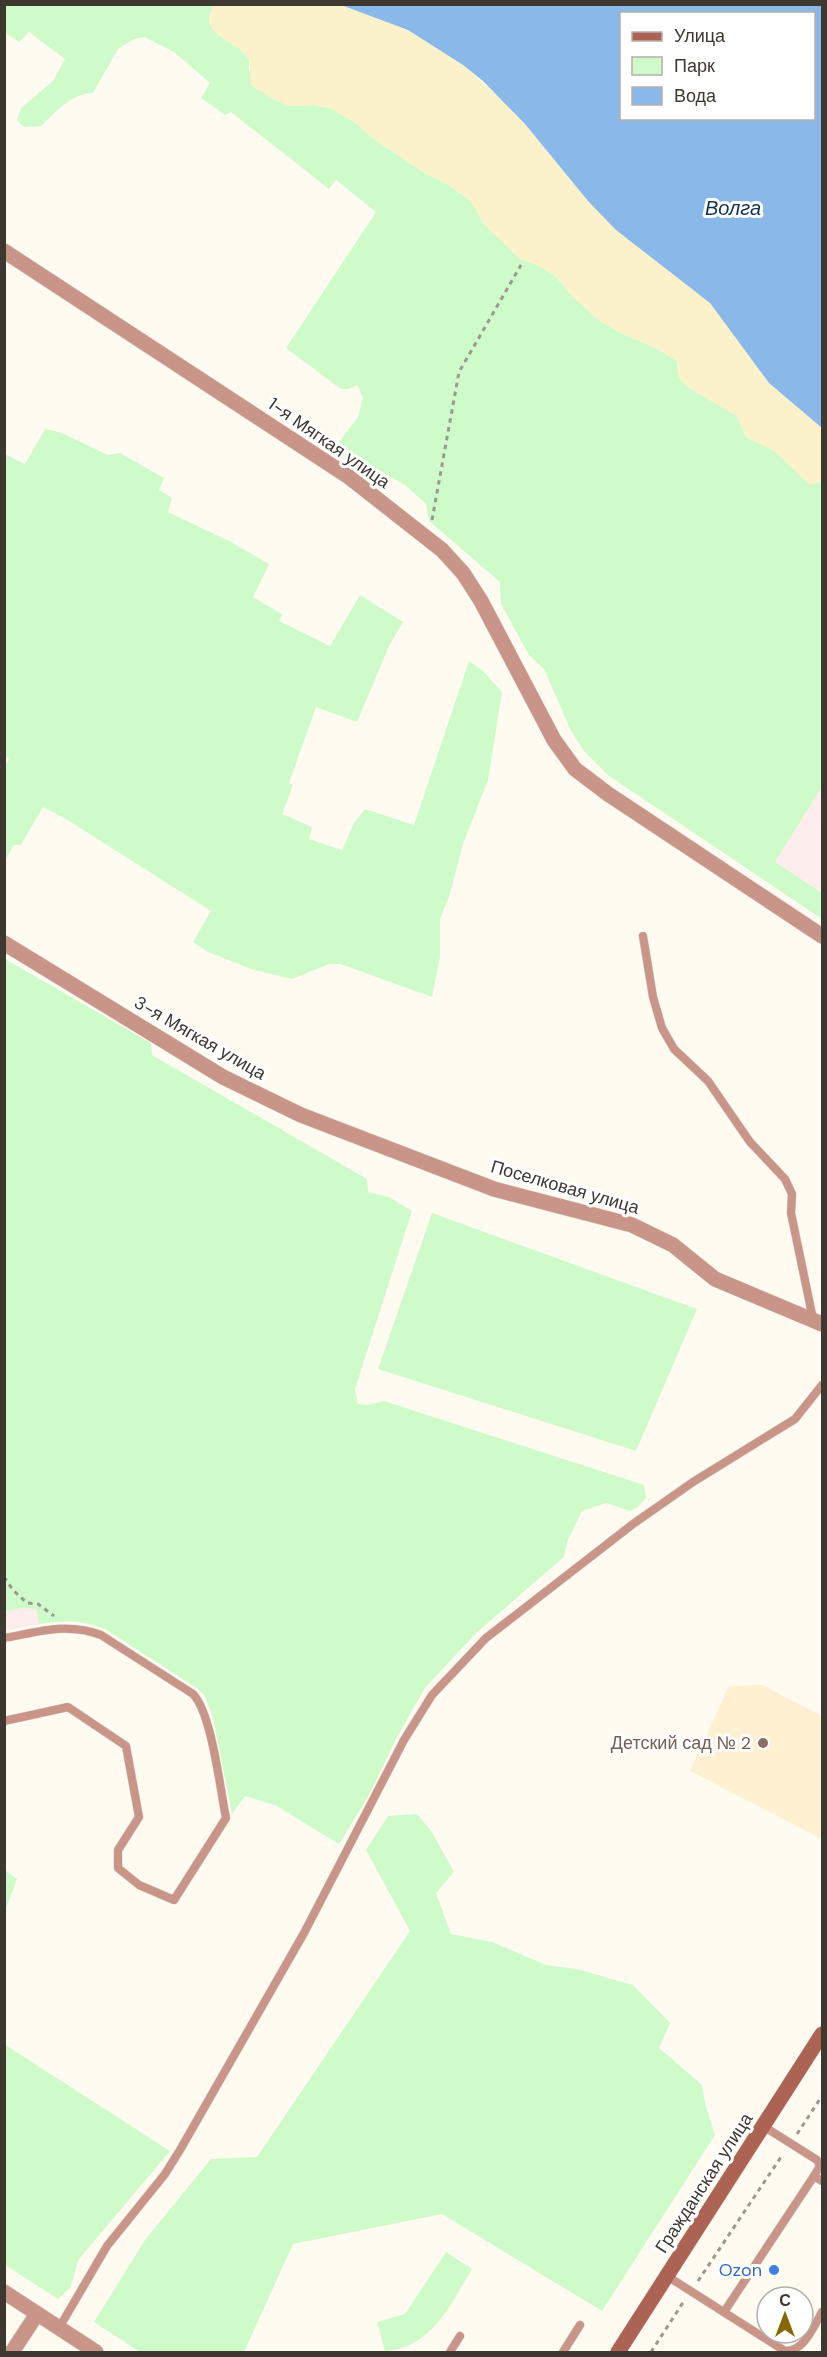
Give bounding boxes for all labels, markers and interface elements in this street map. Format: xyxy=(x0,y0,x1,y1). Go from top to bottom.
legend xyxy=(620,12,815,120)
text: Улица xyxy=(674,24,726,48)
text: Парк xyxy=(674,54,715,78)
text: Вода xyxy=(674,84,717,108)
water label: Волга xyxy=(705,195,761,221)
street label: 1-я Мягкая улица xyxy=(263,392,395,495)
street label: 3-я Мягкая улица xyxy=(130,990,271,1086)
street label: Поселковая улица xyxy=(488,1154,643,1220)
place label: Детский сад № 2 xyxy=(611,1731,751,1755)
marker: Детский сад № 2 xyxy=(756,1736,770,1750)
street label: Гражданская улица xyxy=(650,2107,759,2258)
place label: Ozon xyxy=(719,2258,762,2282)
marker: Ozon xyxy=(767,2263,781,2277)
north arrow xyxy=(755,2285,815,2345)
text: С xyxy=(779,2290,791,2311)

